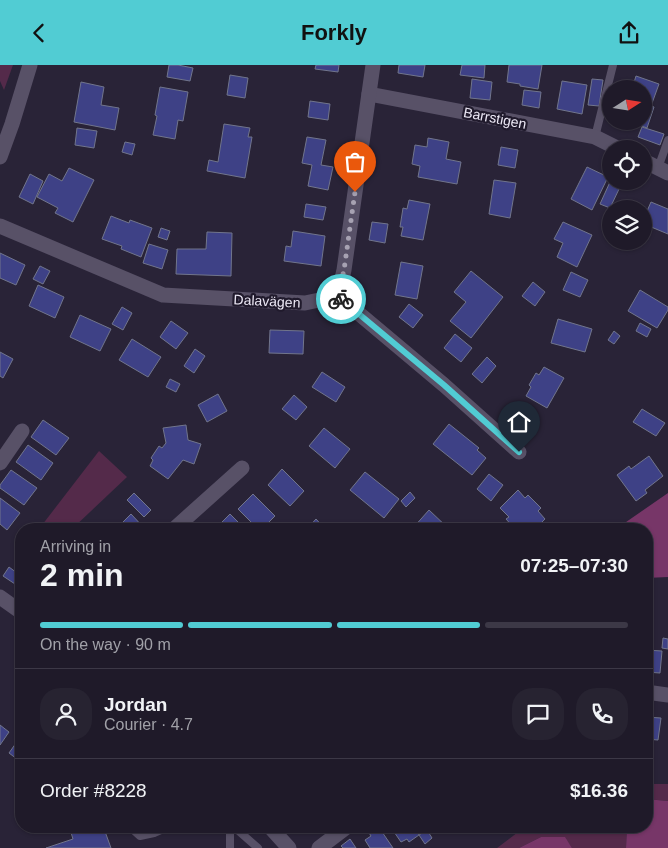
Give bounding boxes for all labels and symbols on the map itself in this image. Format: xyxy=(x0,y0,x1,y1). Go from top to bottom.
north arrow xyxy=(602,80,652,130)
street label: Barrstigen xyxy=(462,104,528,132)
pin xyxy=(334,141,376,192)
courier xyxy=(316,274,366,324)
street label: Dalavägen xyxy=(233,291,301,311)
pin xyxy=(498,401,540,452)

